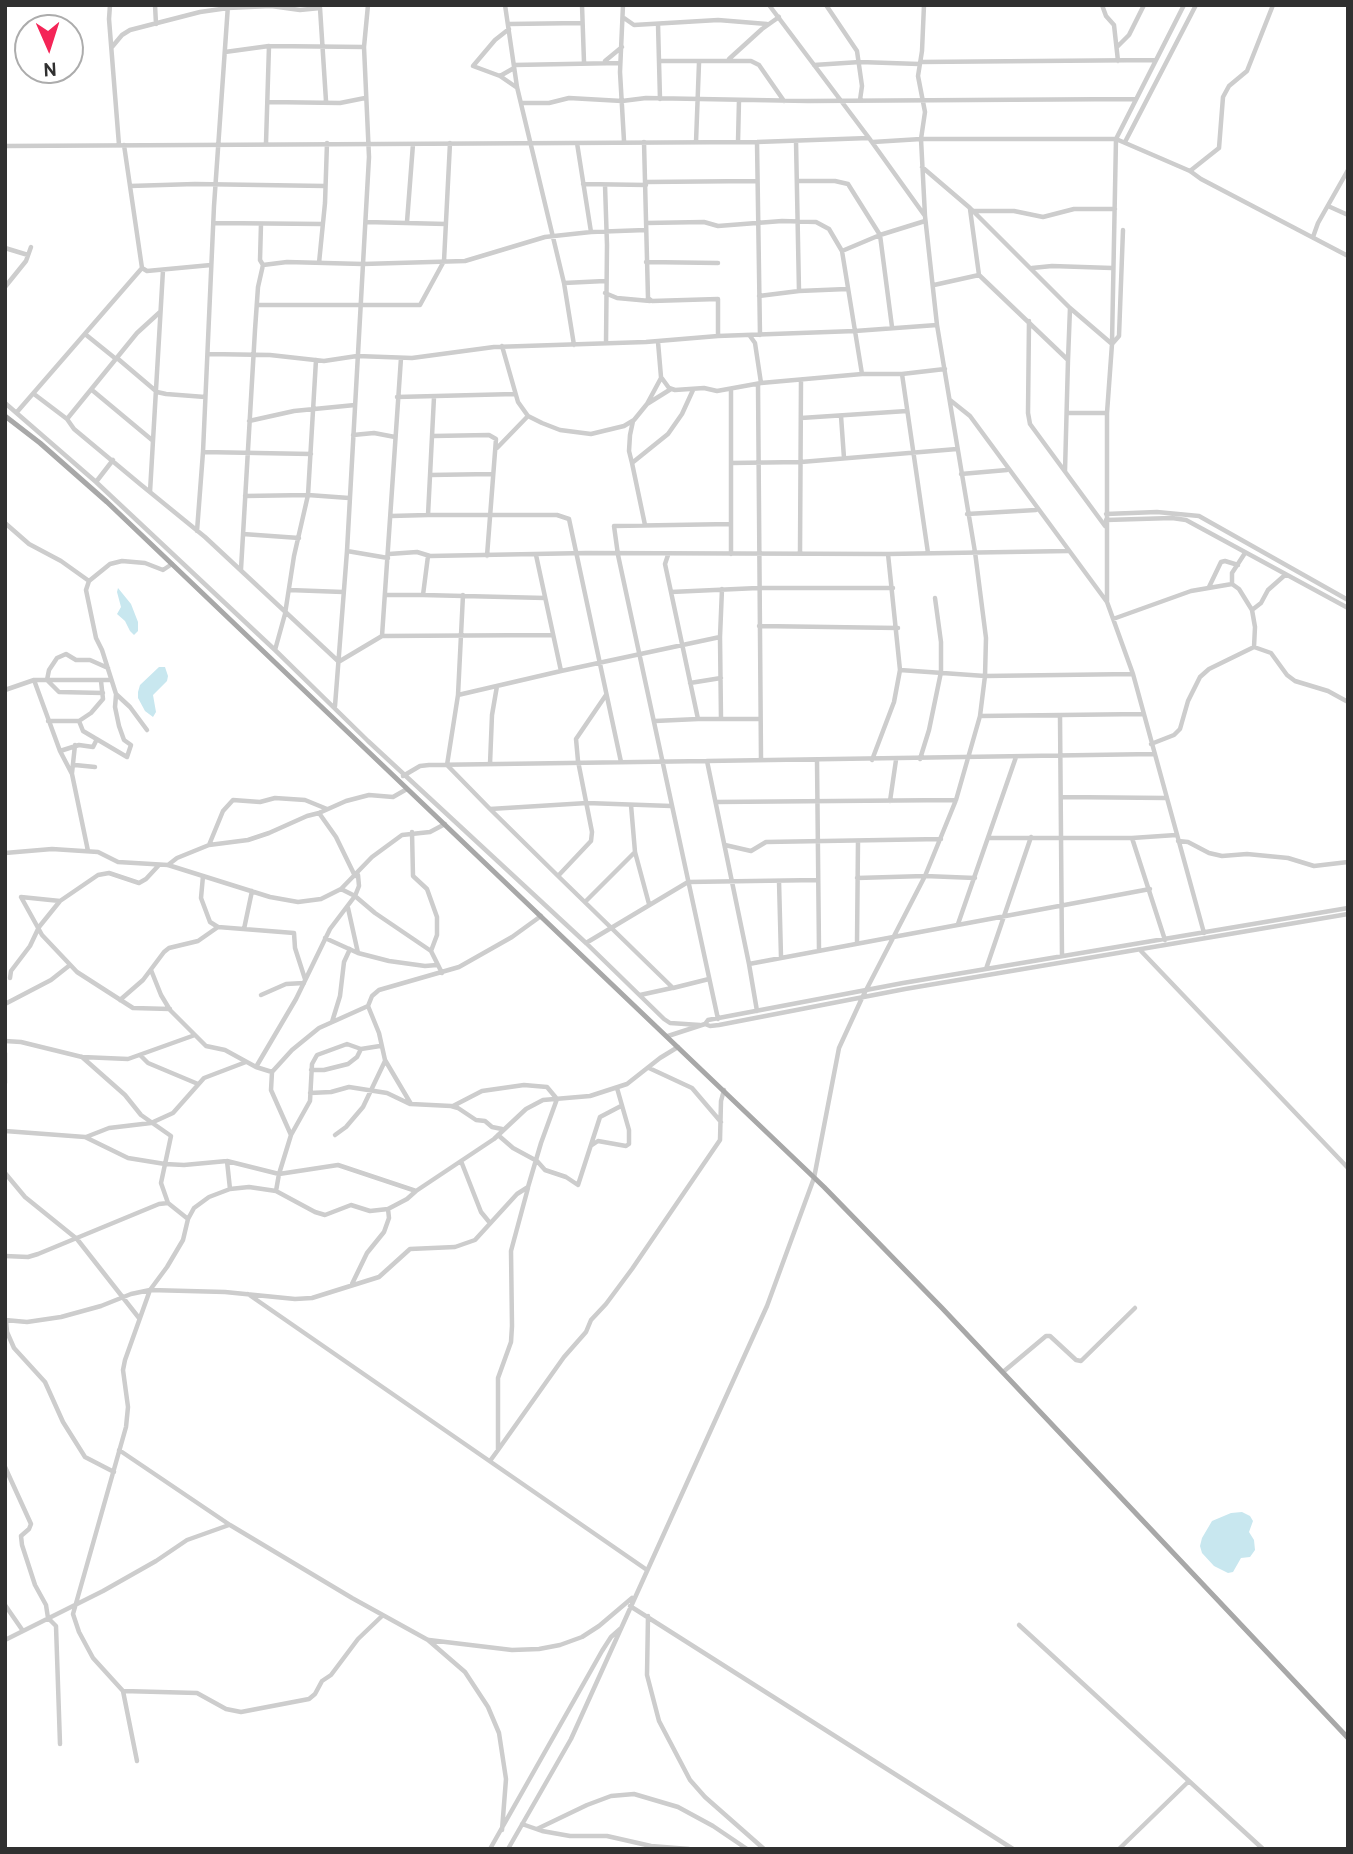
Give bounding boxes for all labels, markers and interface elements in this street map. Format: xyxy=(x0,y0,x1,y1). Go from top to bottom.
north arrow xyxy=(14,14,84,84)
text: N xyxy=(43,56,57,80)

